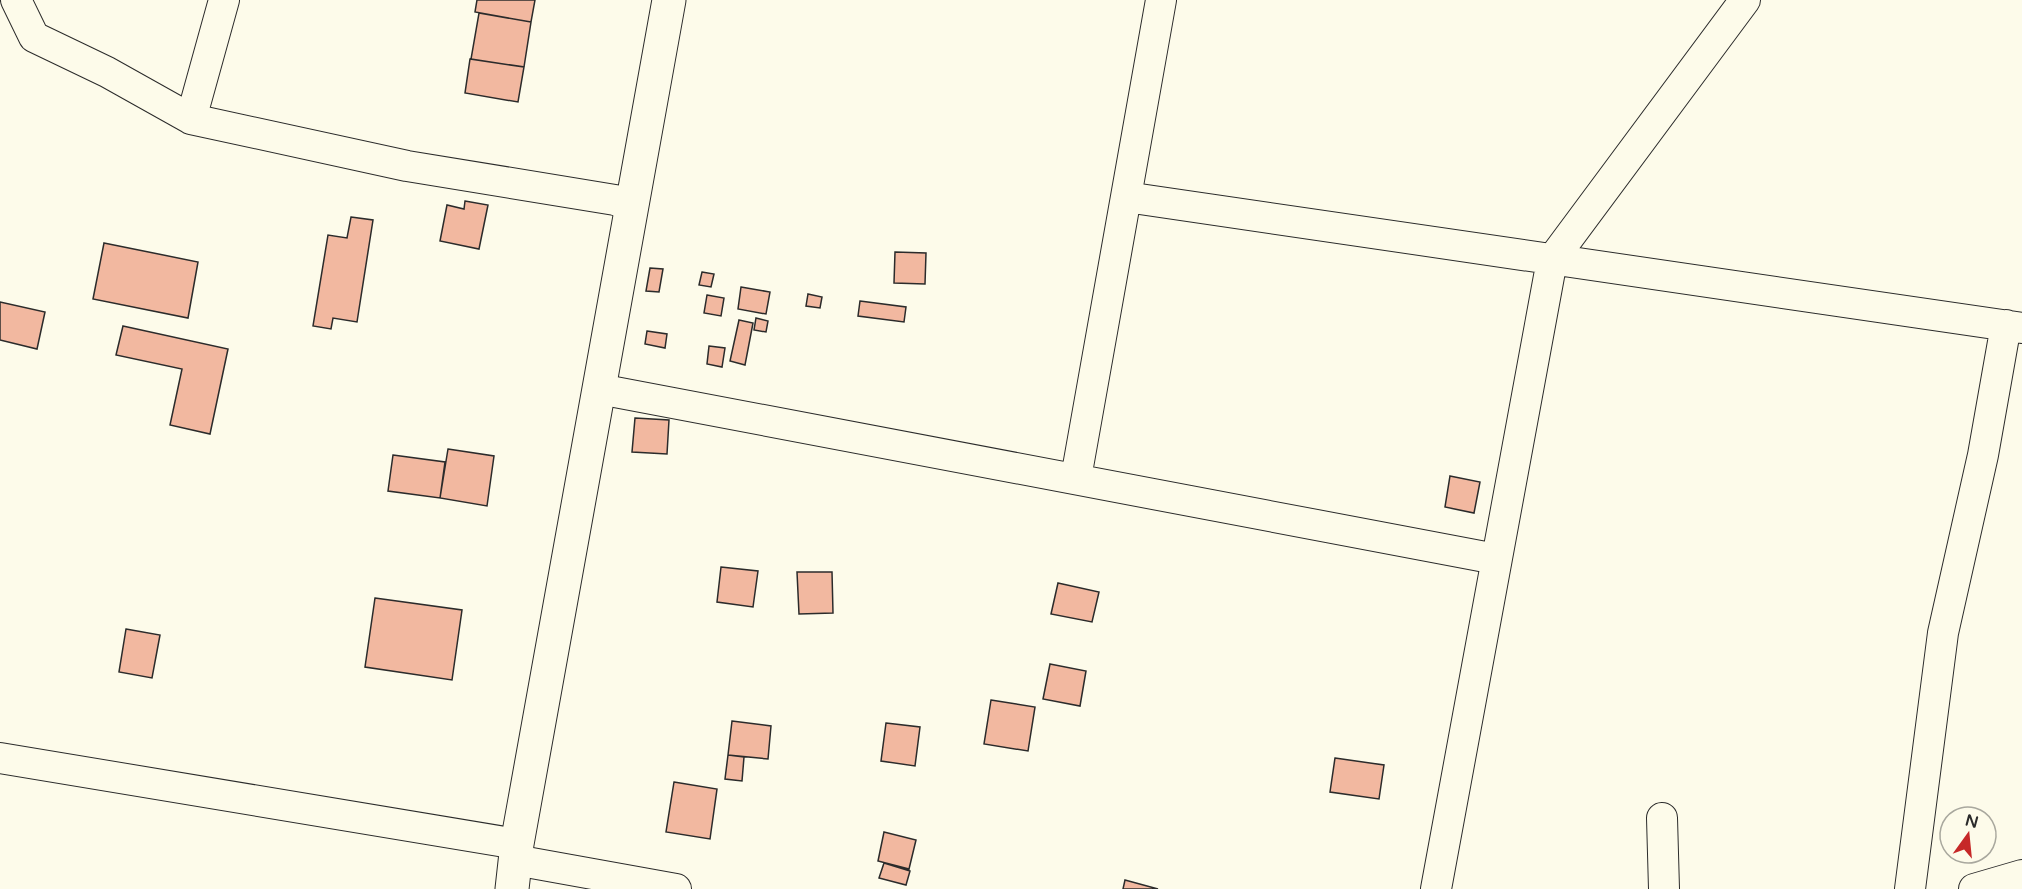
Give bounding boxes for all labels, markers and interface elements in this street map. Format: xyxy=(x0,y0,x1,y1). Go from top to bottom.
north arrow xyxy=(1938,805,1998,865)
text: N xyxy=(1963,810,1980,833)

